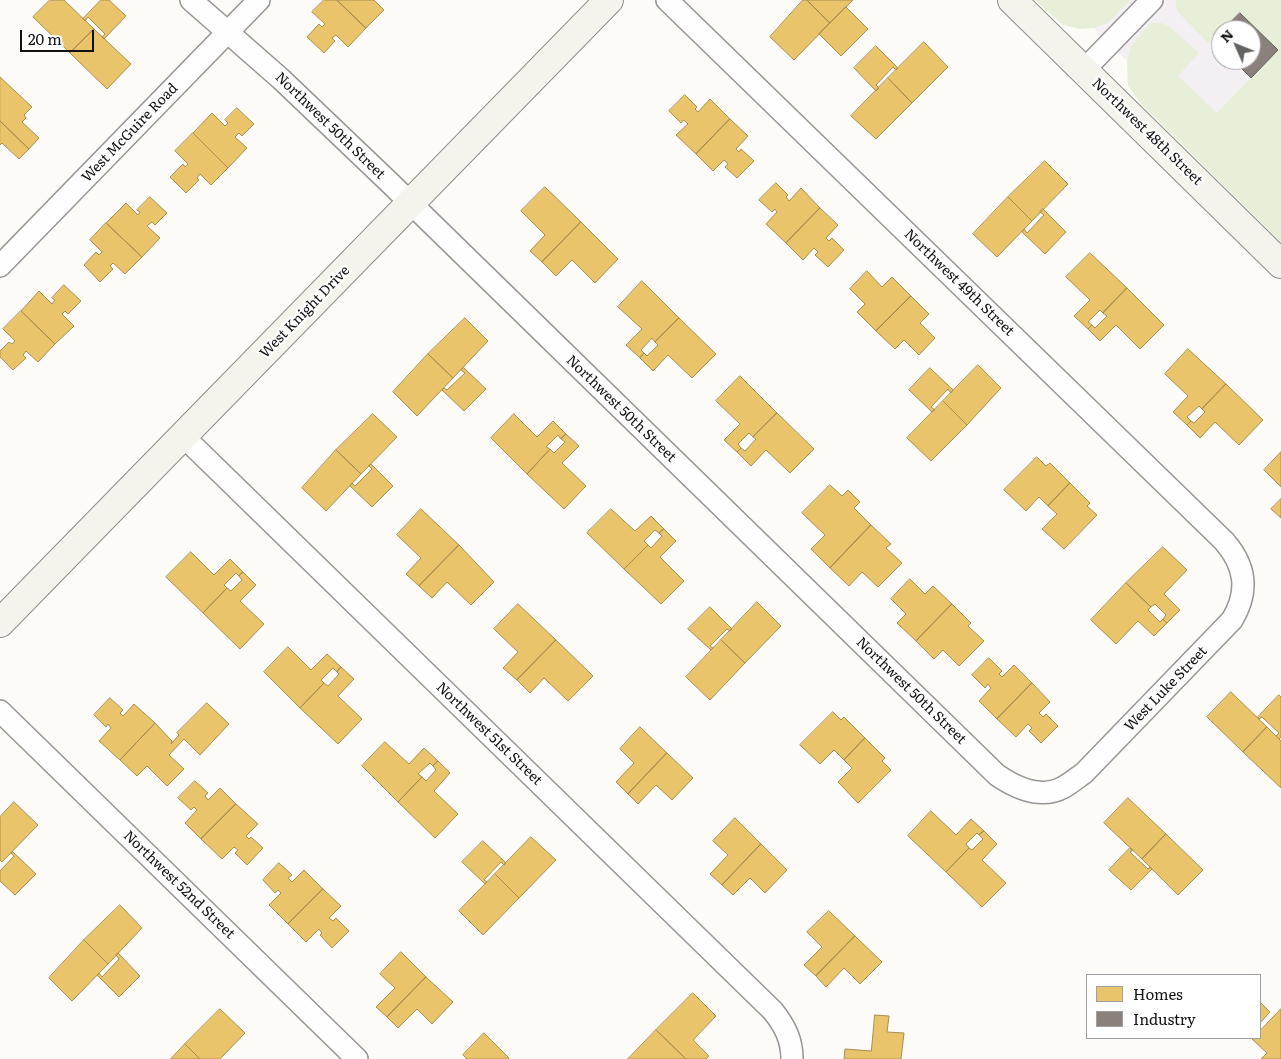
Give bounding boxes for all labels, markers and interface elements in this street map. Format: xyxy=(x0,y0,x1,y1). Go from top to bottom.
scale bar xyxy=(22,20,96,52)
north arrow xyxy=(1211,20,1261,70)
text: N xyxy=(1215,24,1237,46)
text: 20 m xyxy=(28,27,62,50)
street label: Northwest 50th Street xyxy=(271,69,389,183)
street label: Northwest 48th Street xyxy=(1088,75,1206,189)
street label: West McGuire Road xyxy=(78,80,182,186)
street label: Northwest 49th Street xyxy=(900,226,1018,340)
street label: West Knight Drive xyxy=(257,262,353,362)
street label: Northwest 50th Street xyxy=(562,352,680,466)
street label: Northwest 50th Street xyxy=(852,634,970,748)
street label: West Luke Street xyxy=(1121,643,1211,735)
street label: Northwest 51st Street xyxy=(432,679,546,789)
street label: Northwest 52nd Street xyxy=(120,827,238,943)
legend xyxy=(1086,974,1261,1039)
text: Homes xyxy=(1133,982,1183,1005)
text: Industry xyxy=(1133,1007,1196,1030)

